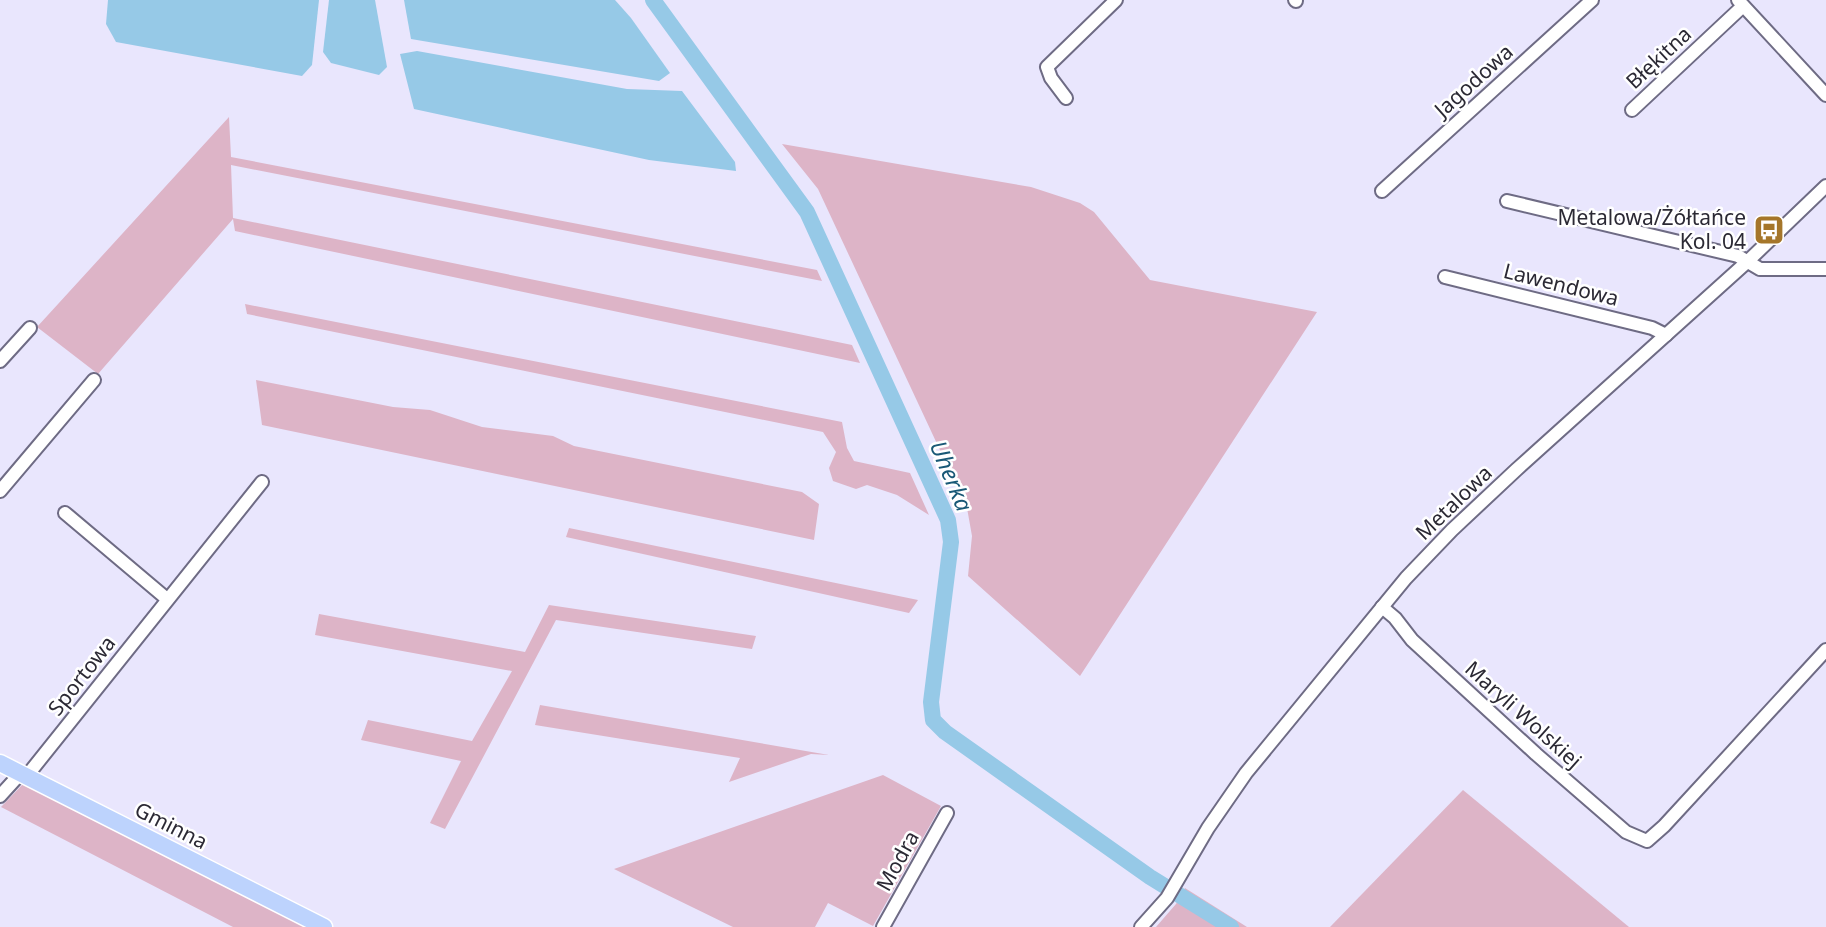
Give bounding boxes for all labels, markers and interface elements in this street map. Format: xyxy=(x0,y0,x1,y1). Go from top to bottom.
street label: Błękitna xyxy=(1620,20,1697,95)
street label: Jagodowa xyxy=(1427,38,1519,124)
place label: Metalowa/Żółtańce Kol. 04 xyxy=(1558,203,1746,255)
bus stop icon: Metalowa/Żółtańce Kol. 04 xyxy=(1752,213,1786,247)
street label: Lawendowa xyxy=(1501,256,1622,312)
water label: Uherka xyxy=(923,435,981,516)
street label: Metalowa xyxy=(1409,459,1498,546)
street label: Sportowa xyxy=(41,630,121,721)
street label: Maryli Wolskiej xyxy=(1459,654,1588,774)
street label: Gminna xyxy=(130,795,213,855)
street label: Modra xyxy=(869,825,925,896)

